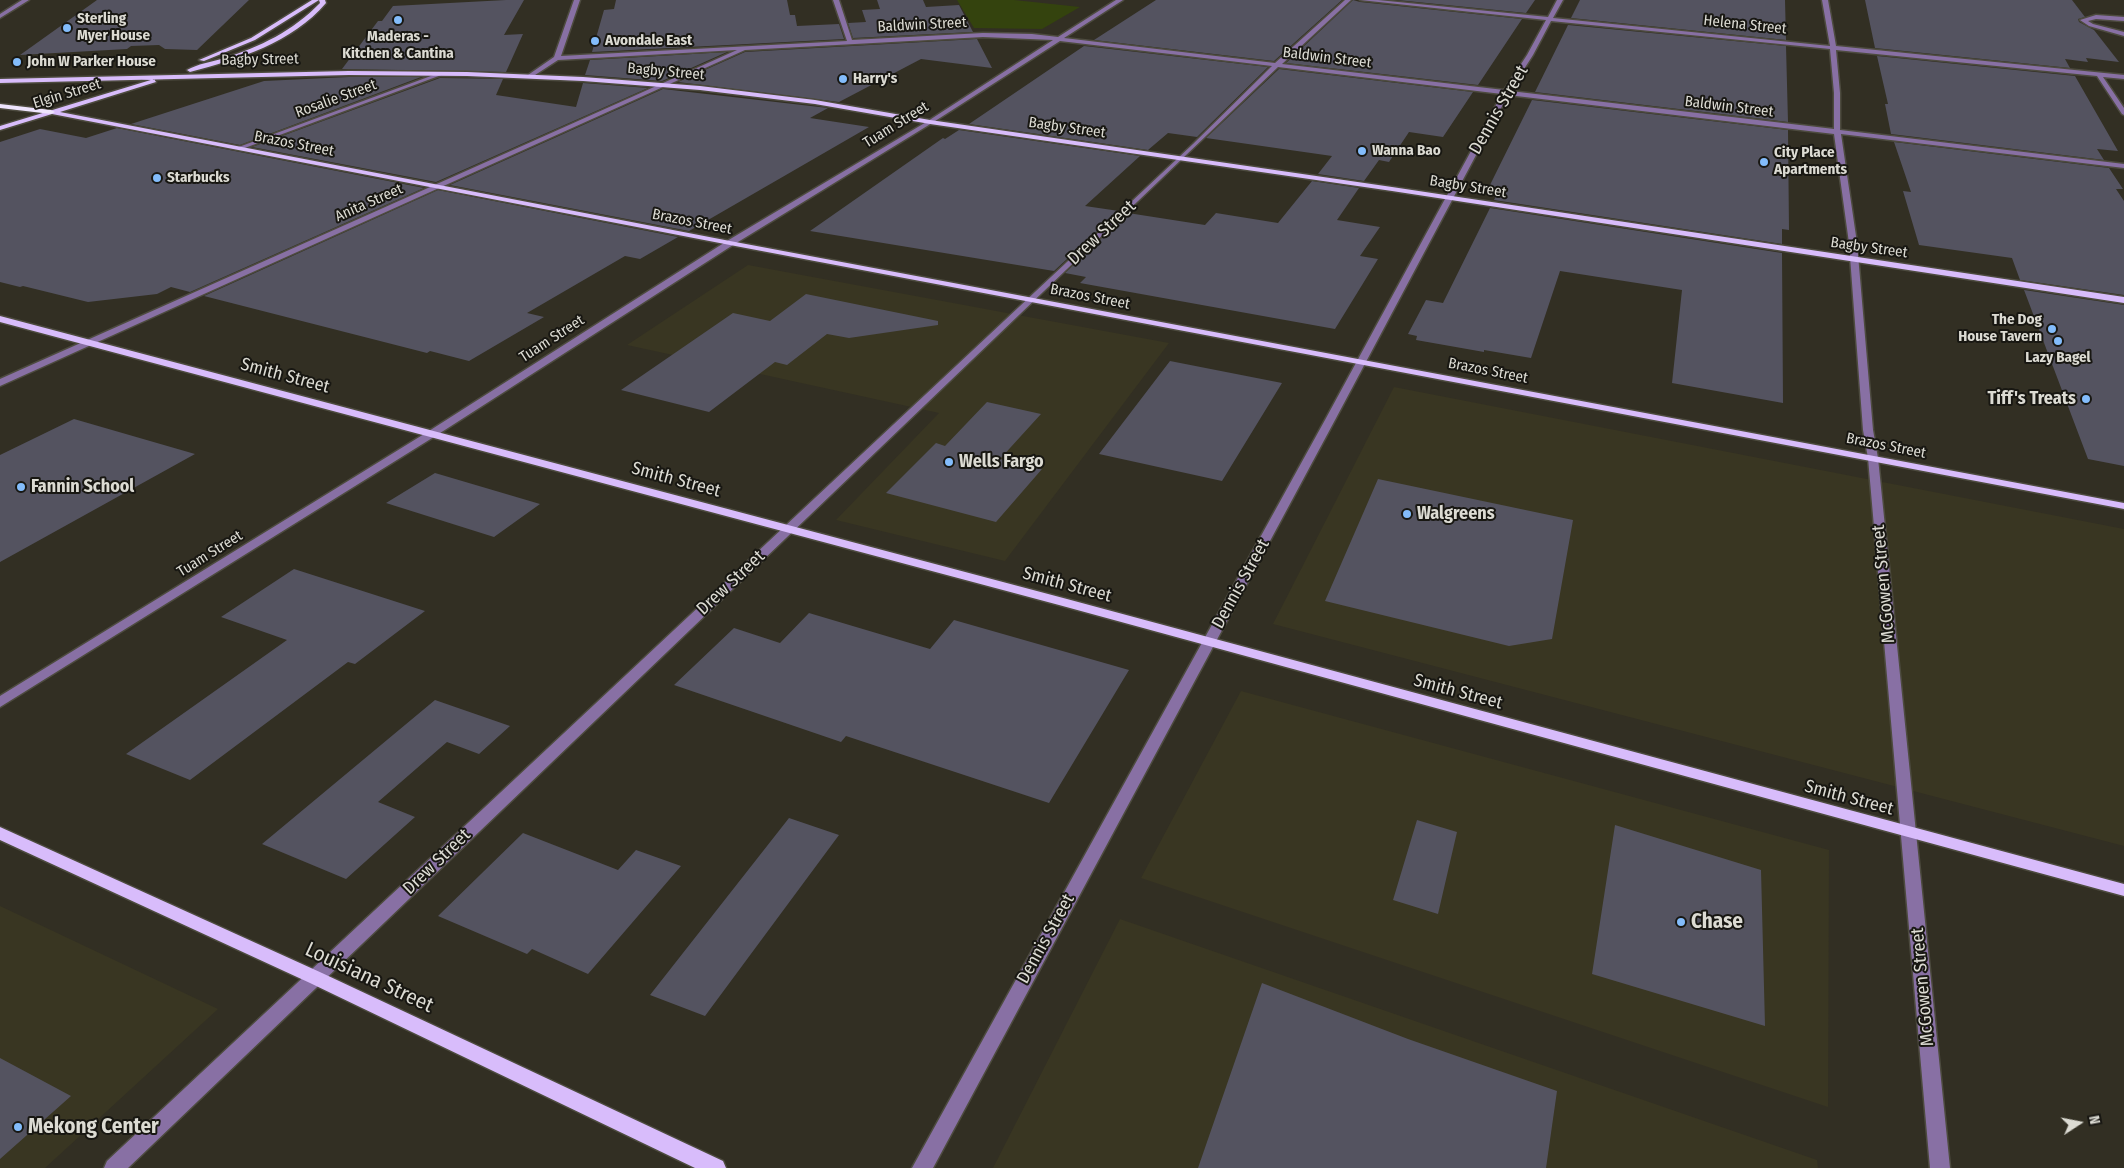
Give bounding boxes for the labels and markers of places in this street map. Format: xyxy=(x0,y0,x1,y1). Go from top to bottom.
place label: Sterling Myer House xyxy=(77,10,150,45)
marker: Maderas - Kitchen & Cantina xyxy=(392,14,404,26)
marker: Sterling Myer House xyxy=(61,22,73,34)
place label: Maderas - Kitchen & Cantina xyxy=(342,28,454,63)
place label: Avondale East xyxy=(605,32,692,50)
marker: Avondale East xyxy=(589,35,601,47)
place label: John W Parker House xyxy=(27,53,156,71)
marker: John W Parker House xyxy=(11,56,23,68)
place label: Harry's xyxy=(853,70,897,88)
marker: Harry's xyxy=(837,73,849,85)
place label: Wanna Bao xyxy=(1372,142,1441,160)
place label: City Place Apartments xyxy=(1774,144,1847,179)
marker: Wanna Bao xyxy=(1356,145,1368,157)
marker: City Place Apartments xyxy=(1758,156,1770,168)
place label: Starbucks xyxy=(167,169,229,187)
marker: Starbucks xyxy=(151,172,163,184)
place label: The Dog House Tavern xyxy=(1958,311,2042,346)
marker: The Dog House Tavern xyxy=(2046,323,2058,335)
marker: Lazy Bagel xyxy=(2052,335,2064,347)
place label: Lazy Bagel xyxy=(2025,349,2091,367)
place label: Tiff's Treats xyxy=(1987,388,2076,410)
marker: Tiff's Treats xyxy=(2080,393,2092,405)
place label: Wells Fargo xyxy=(959,451,1044,473)
marker: Wells Fargo xyxy=(943,456,955,468)
place label: Fannin School xyxy=(31,476,134,498)
marker: Fannin School xyxy=(15,481,27,493)
place label: Walgreens xyxy=(1417,503,1495,525)
marker: Walgreens xyxy=(1401,508,1413,520)
place label: Chase xyxy=(1691,909,1743,935)
marker: Chase xyxy=(1675,916,1687,928)
place label: Mekong Center xyxy=(28,1114,159,1140)
marker: Mekong Center xyxy=(12,1121,24,1133)

